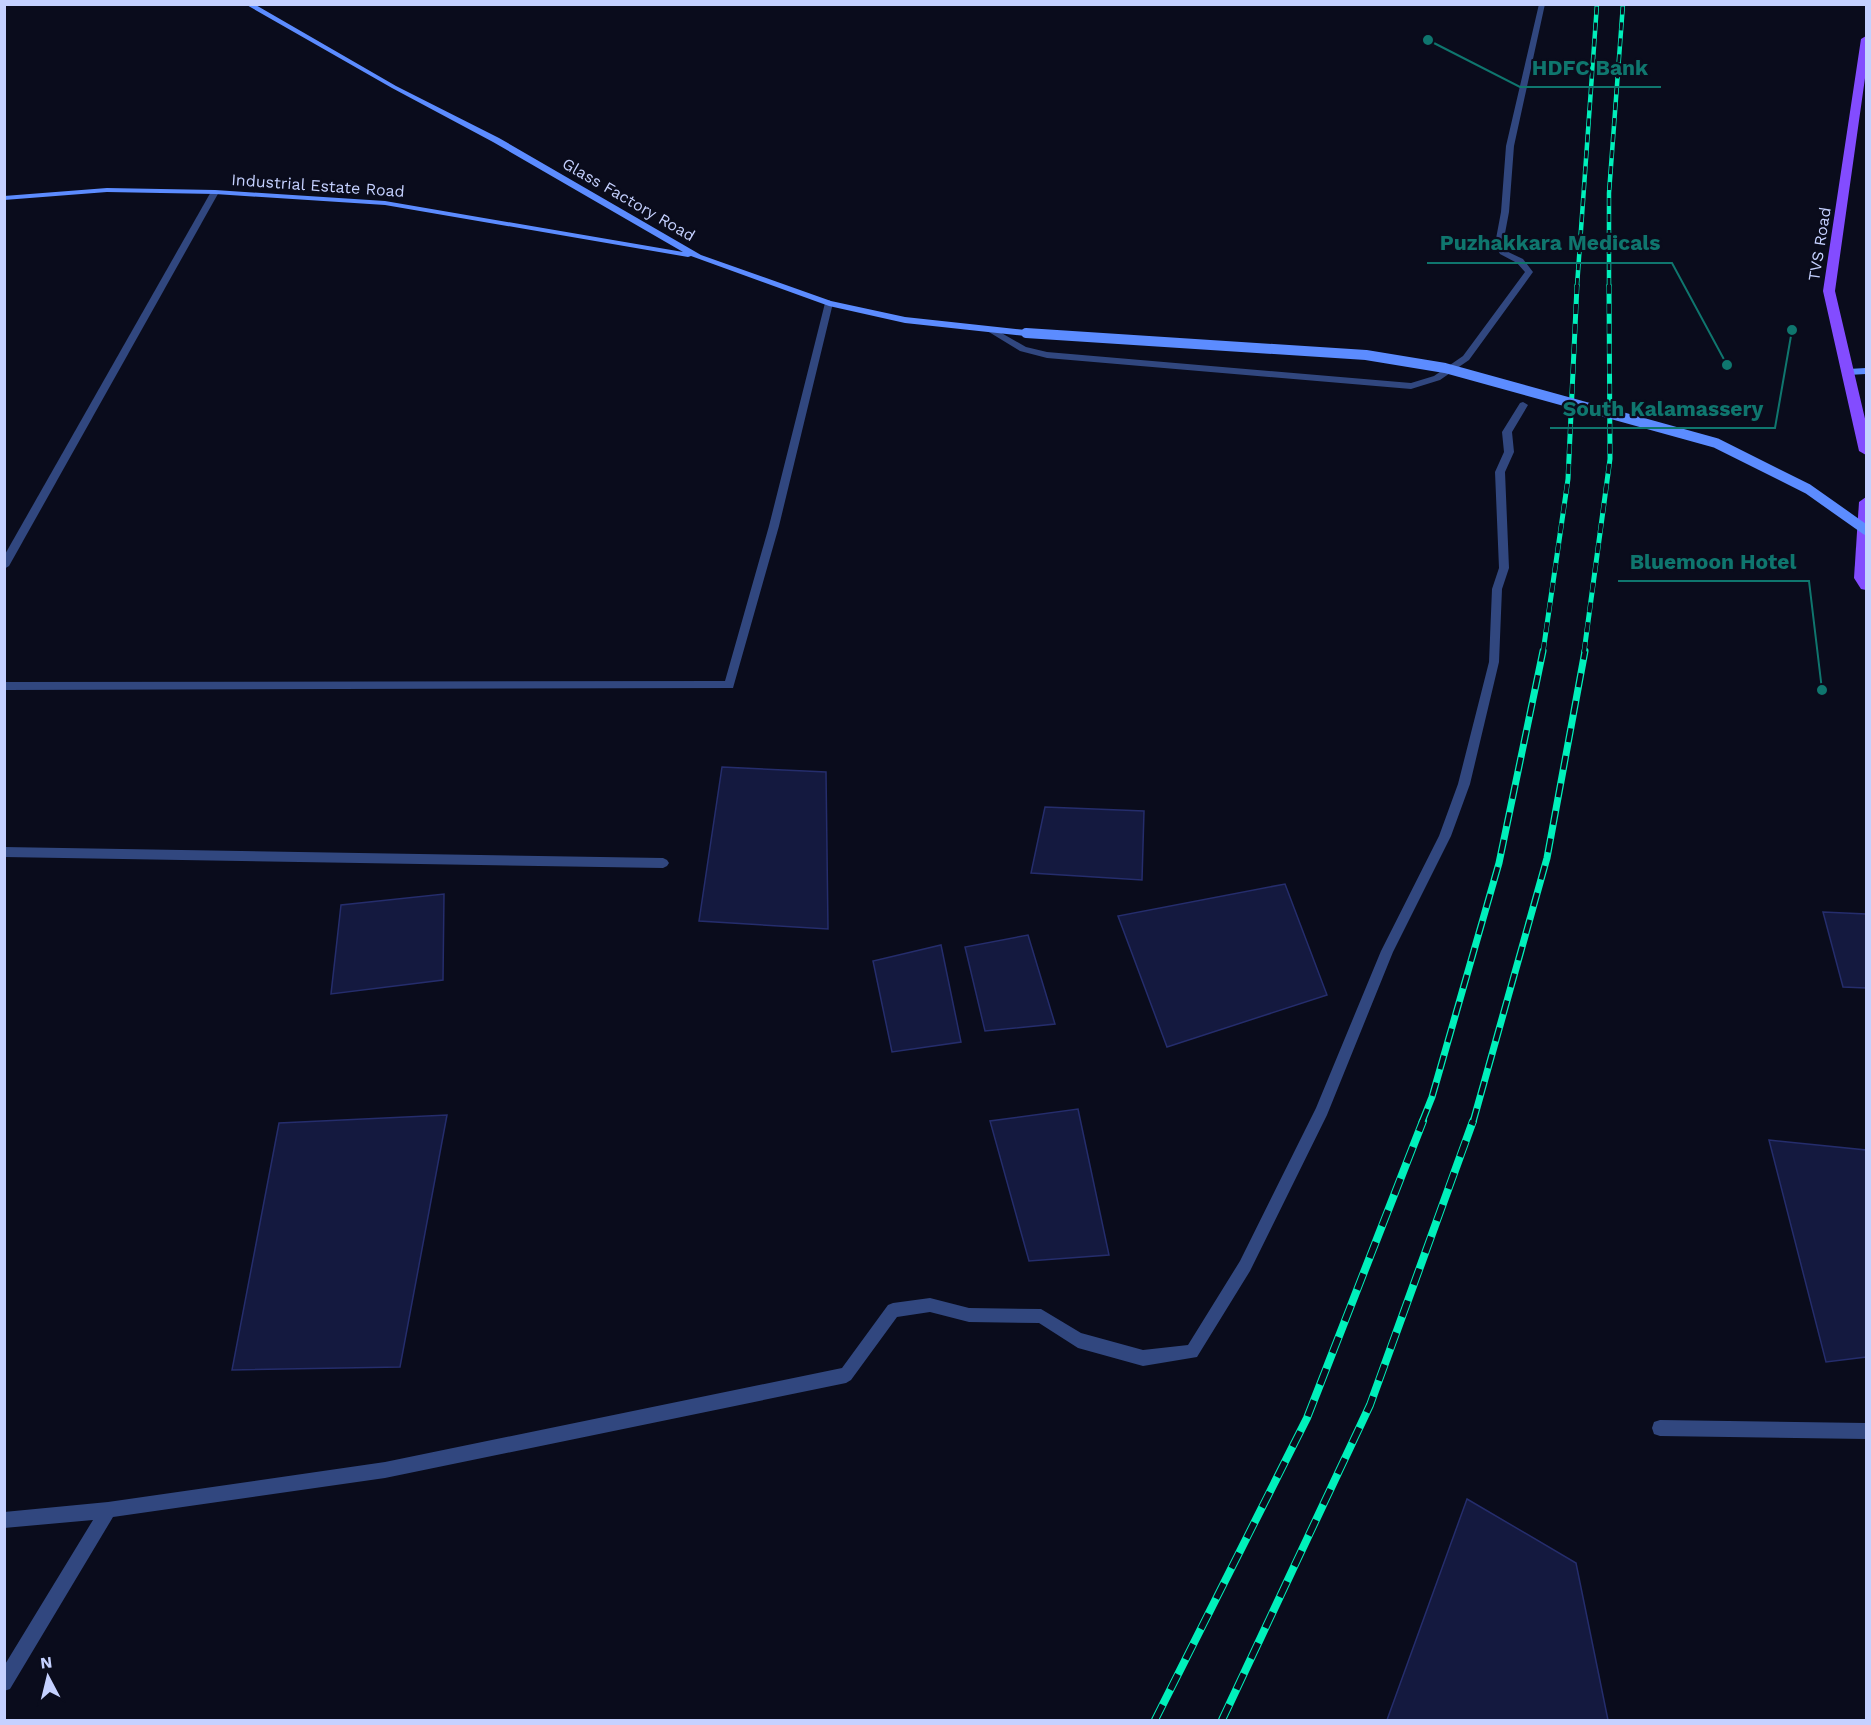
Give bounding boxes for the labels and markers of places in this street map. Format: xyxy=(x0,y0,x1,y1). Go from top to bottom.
callout: HDFC Bank xyxy=(1520,48,1661,87)
callout: Puzhakkara Medicals xyxy=(1427,224,1672,263)
callout: South Kalamassery xyxy=(1550,389,1775,428)
callout: Bluemoon Hotel xyxy=(1618,542,1809,581)

